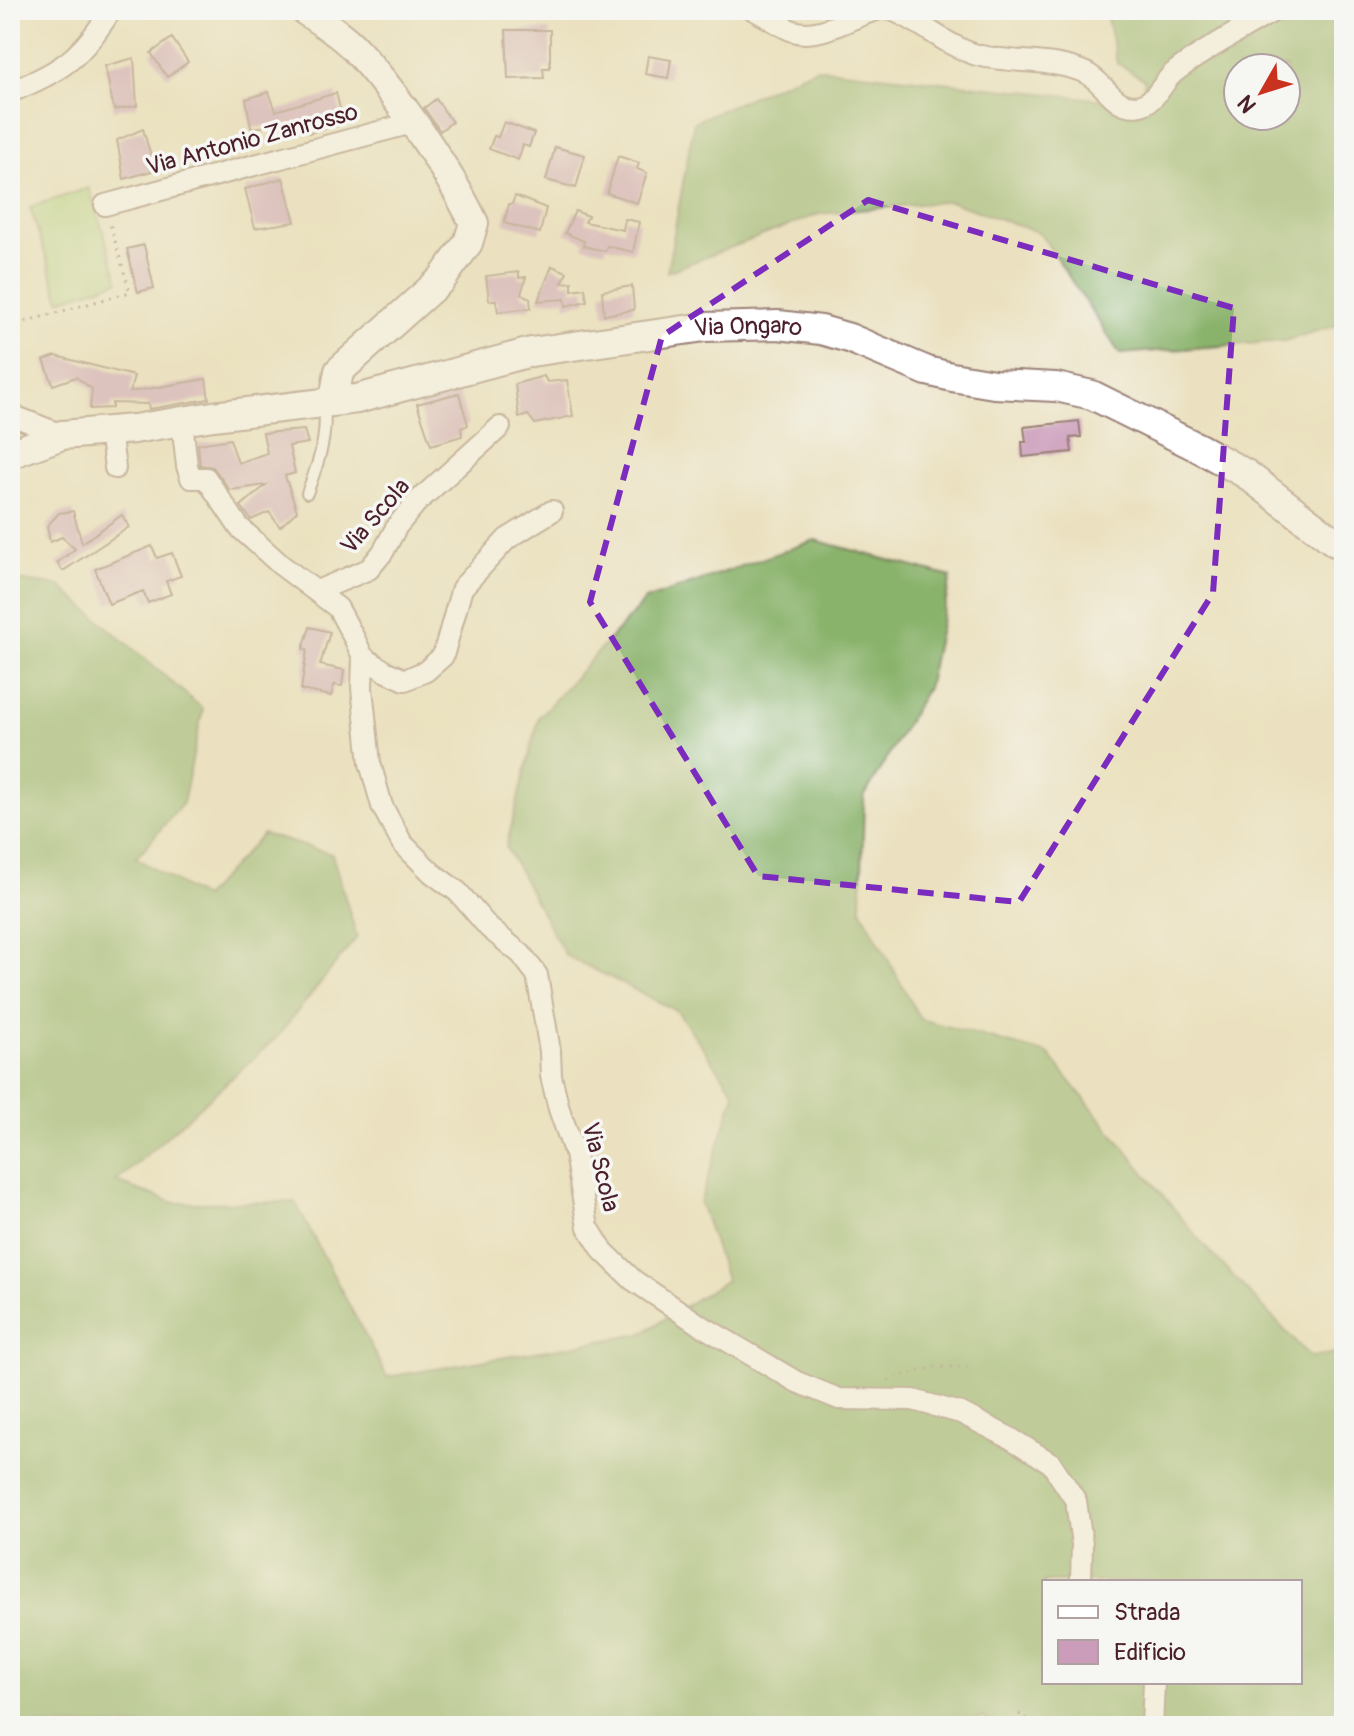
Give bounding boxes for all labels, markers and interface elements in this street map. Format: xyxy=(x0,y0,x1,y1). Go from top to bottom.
north arrow xyxy=(1222,52,1302,132)
text: N xyxy=(1232,89,1263,119)
street label: Via Antonio Zanrosso xyxy=(143,97,361,182)
street label: Via Ongaro xyxy=(692,311,804,343)
street label: Via Scola xyxy=(335,472,416,560)
street label: Via Scola xyxy=(575,1119,626,1215)
legend xyxy=(1042,1580,1302,1684)
text: Strada xyxy=(1114,1598,1180,1627)
text: Edificio xyxy=(1114,1638,1186,1667)

